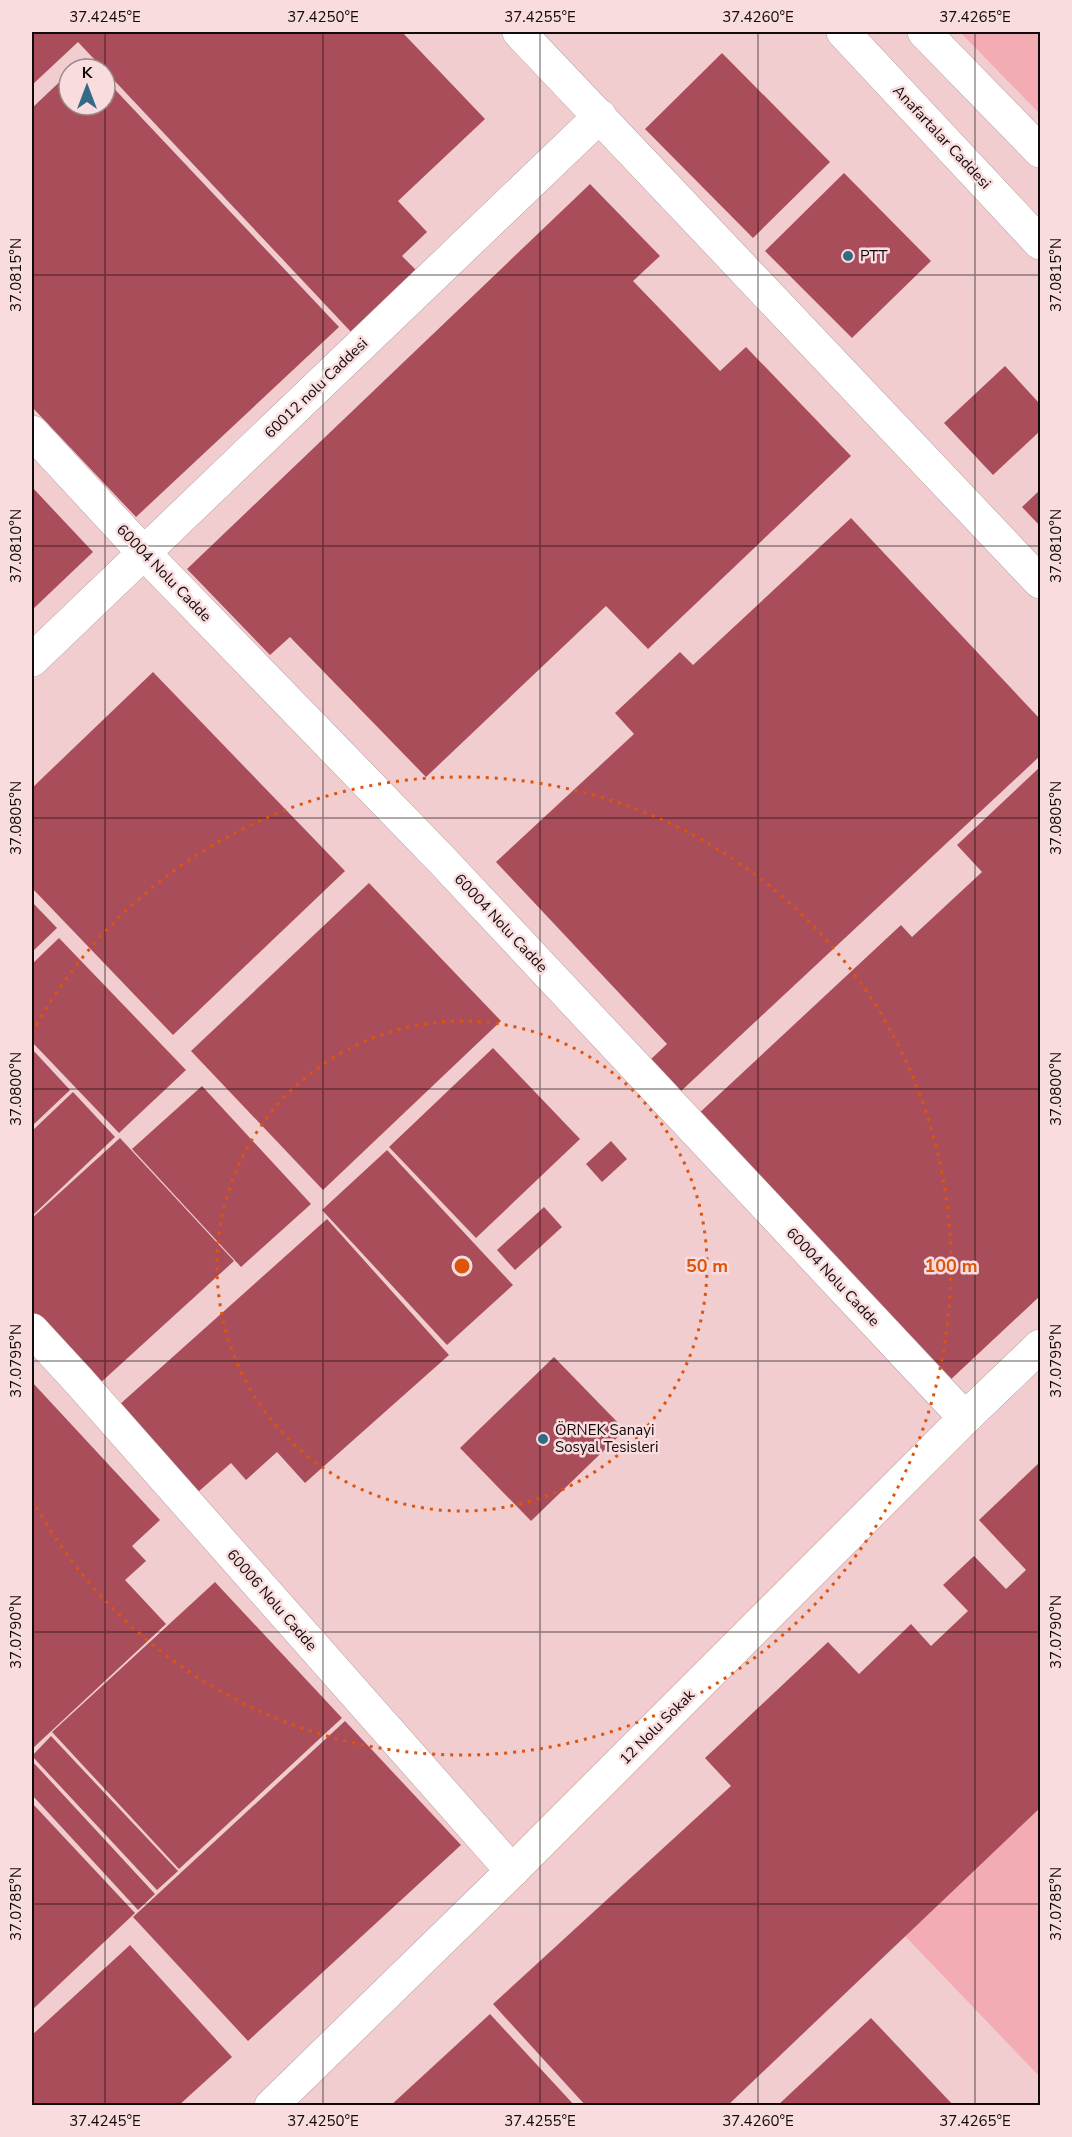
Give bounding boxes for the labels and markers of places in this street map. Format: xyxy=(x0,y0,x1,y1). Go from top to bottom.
place label: PTT xyxy=(860,246,887,266)
marker: PTT xyxy=(841,249,855,263)
centre of rings xyxy=(452,1256,472,1276)
place label: ÖRNEK Sanayi Sosyal Tesisleri xyxy=(555,1420,658,1457)
marker: ÖRNEK Sanayi Sosyal Tesisleri xyxy=(536,1432,550,1446)

